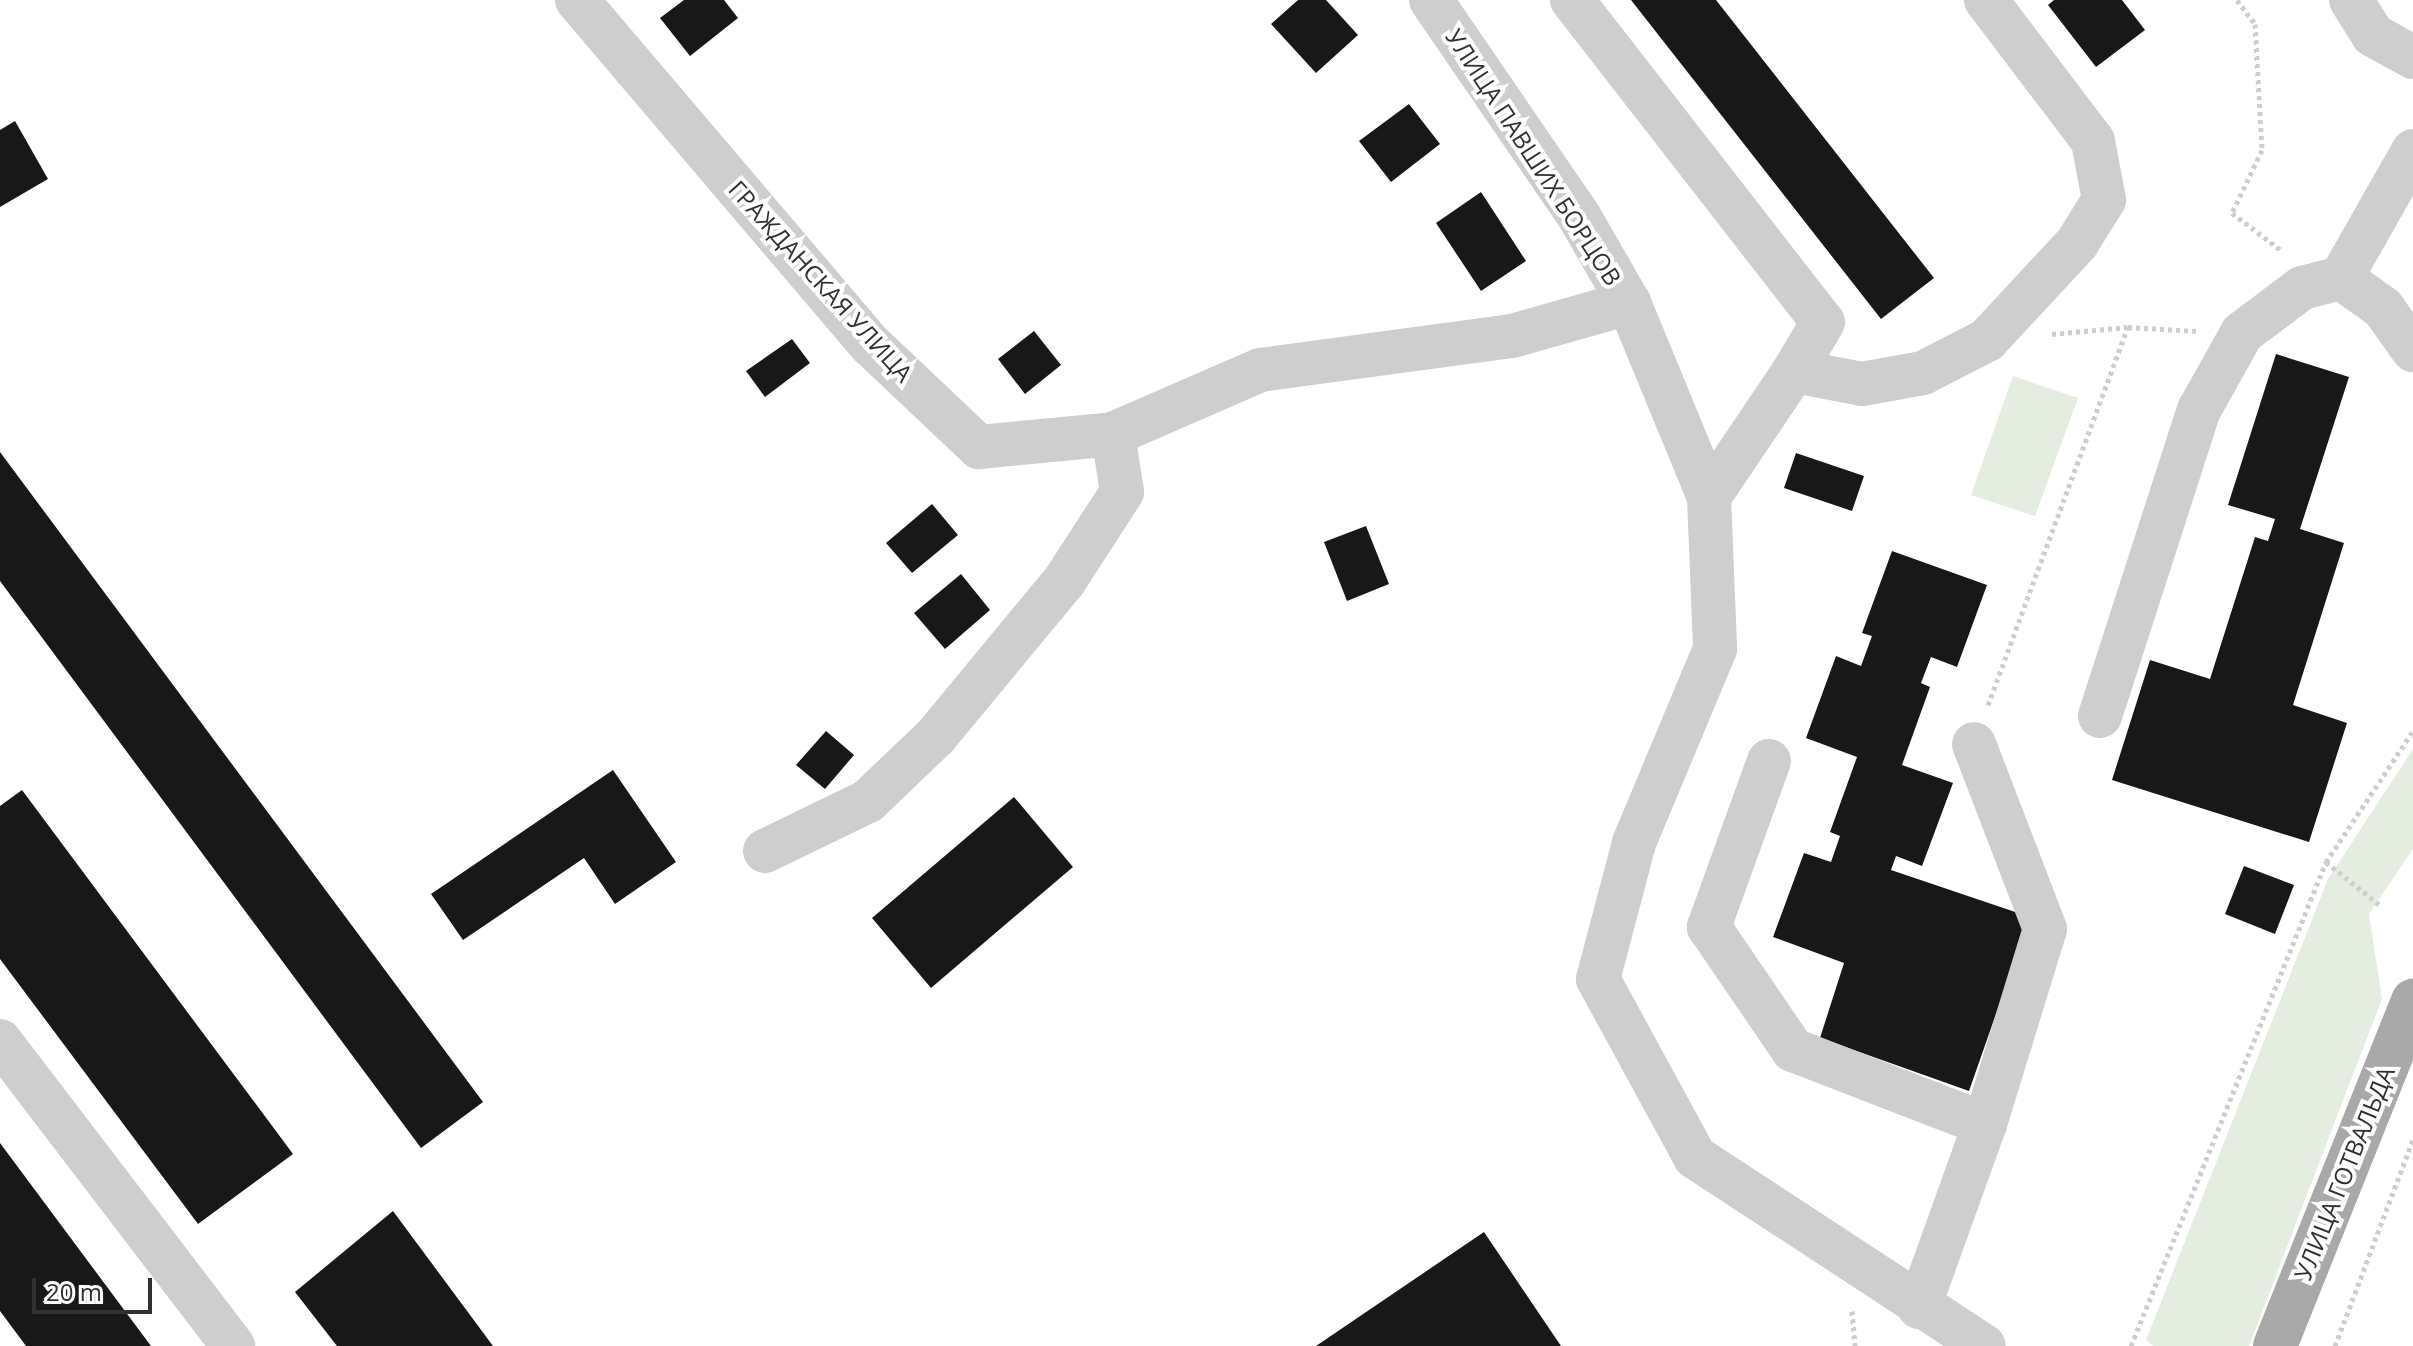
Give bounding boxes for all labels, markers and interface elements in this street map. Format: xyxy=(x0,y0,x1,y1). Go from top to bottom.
street label: УЛИЦА ПАВШИХ БОРЦОВ xyxy=(1440,23,1628,291)
street label: ГРАЖДАНСКАЯ УЛИЦА xyxy=(723,174,919,388)
street label: УЛИЦА ГОТВАЛЬДА xyxy=(2288,1062,2400,1284)
scale bar xyxy=(36,1262,156,1312)
text: 20 m xyxy=(46,1275,102,1308)

